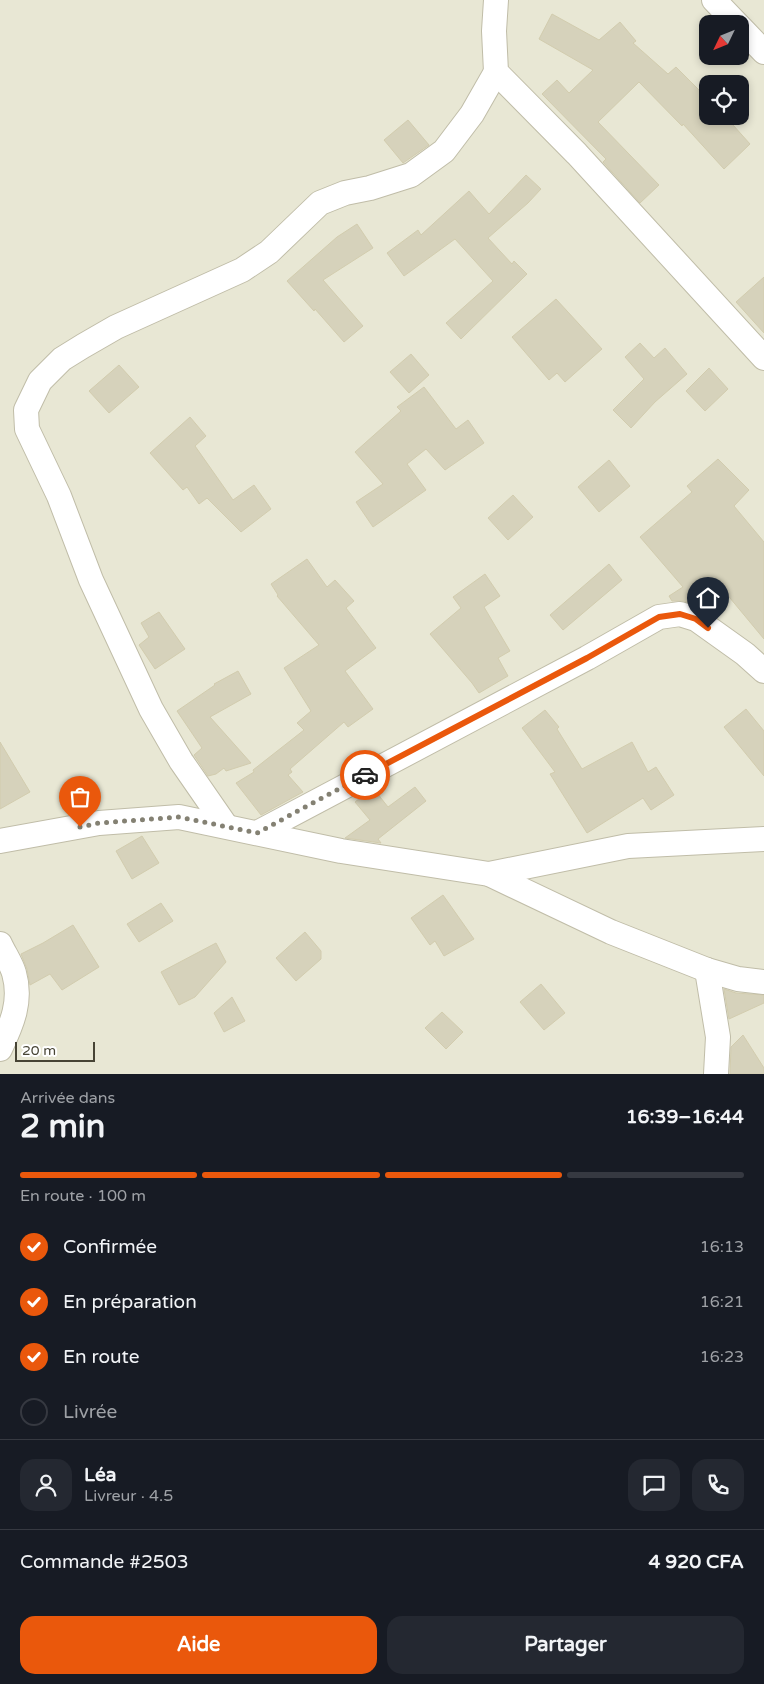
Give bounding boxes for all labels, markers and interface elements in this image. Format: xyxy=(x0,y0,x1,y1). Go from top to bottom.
north arrow xyxy=(699,15,749,65)
map controls xyxy=(699,15,749,125)
button: locate xyxy=(699,75,749,125)
pin xyxy=(687,577,729,628)
icon: home xyxy=(694,584,722,612)
courier xyxy=(340,750,390,800)
icon: car xyxy=(351,761,379,789)
pin xyxy=(59,776,101,827)
icon: bag xyxy=(66,783,94,811)
scale bar xyxy=(15,1039,95,1062)
text: 20 m xyxy=(22,1042,56,1059)
text: Arrivée dans xyxy=(20,1088,115,1108)
text: 16:39–16:44 xyxy=(626,1106,744,1128)
text: 2 min xyxy=(20,1108,105,1146)
text: En route · 100 m xyxy=(20,1186,146,1206)
icon: check xyxy=(20,1233,48,1261)
text: Confirmée xyxy=(63,1236,157,1258)
text: 16:13 xyxy=(700,1237,744,1257)
icon: check xyxy=(20,1288,48,1316)
text: En préparation xyxy=(63,1291,197,1313)
text: 16:21 xyxy=(700,1292,744,1312)
icon: check xyxy=(20,1343,48,1371)
text: En route xyxy=(63,1346,140,1368)
text: 16:23 xyxy=(700,1347,744,1367)
text: Livrée xyxy=(63,1401,117,1423)
button: person xyxy=(20,1459,72,1511)
button: chat xyxy=(628,1459,680,1511)
button: phone xyxy=(692,1459,744,1511)
text: Léa xyxy=(84,1464,116,1486)
text: Livreur · 4.5 xyxy=(84,1486,173,1506)
text: Commande #2503 xyxy=(20,1551,189,1573)
text: 4 920 CFA xyxy=(648,1551,744,1573)
button: Aide xyxy=(20,1616,377,1674)
button: Partager xyxy=(387,1616,744,1674)

